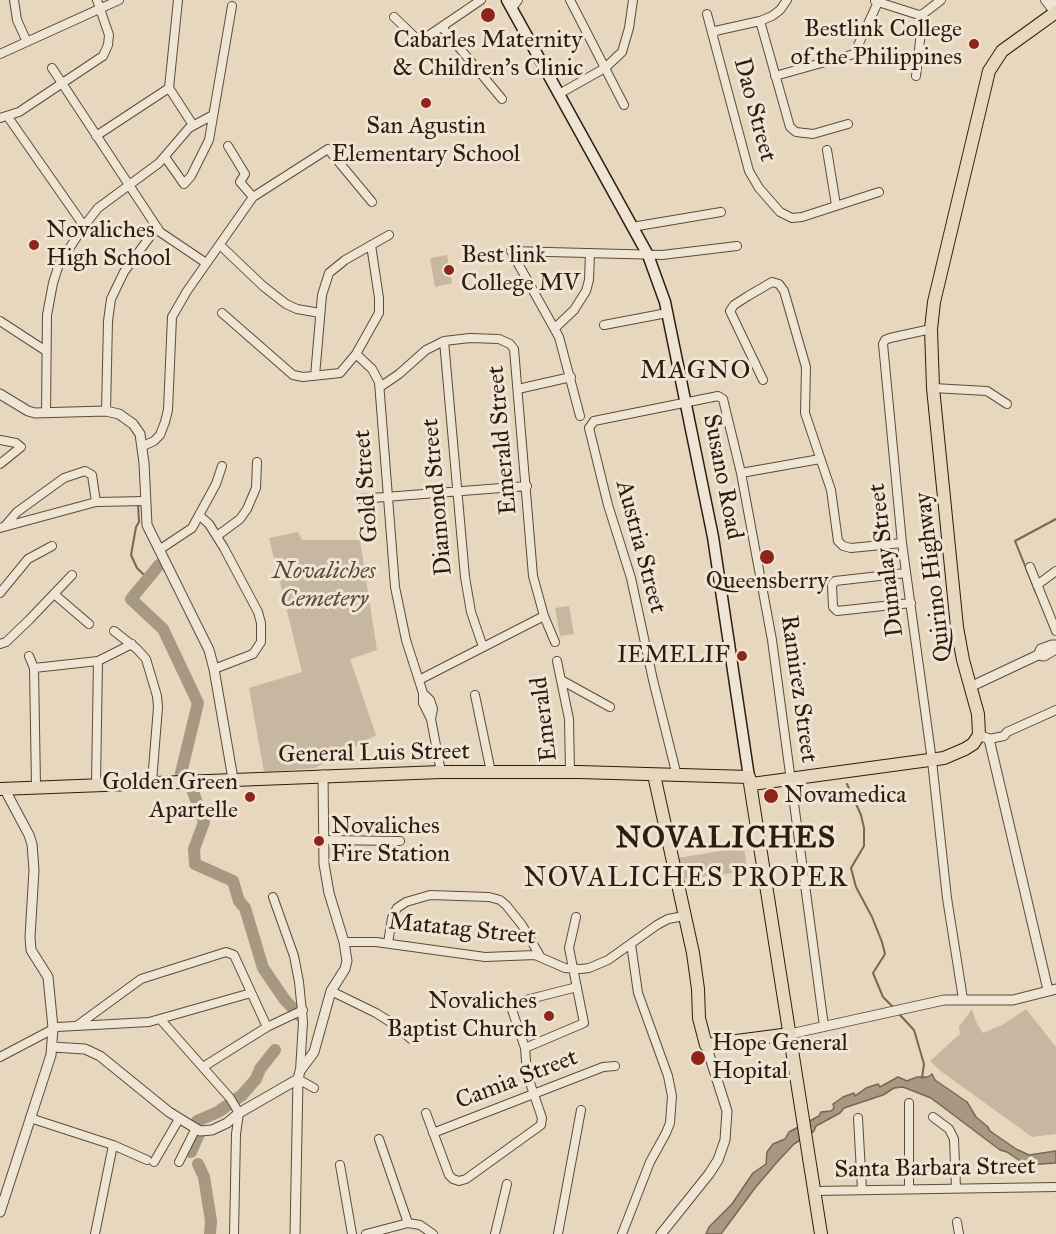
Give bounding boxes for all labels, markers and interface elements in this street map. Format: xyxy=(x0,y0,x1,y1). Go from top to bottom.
marker: Cabarles Maternity & Children's Clinic xyxy=(479,6,497,24)
place label: Bestlink College of the Philippines xyxy=(790,16,962,72)
place label: Cabarles Maternity & Children's Clinic xyxy=(393,27,583,83)
marker: Bestlink College of the Philippines xyxy=(967,37,981,51)
street label: Dao Street xyxy=(726,55,782,165)
marker: San Agustin Elementary School xyxy=(419,96,433,110)
place label: San Agustin Elementary School xyxy=(332,113,520,169)
place label: Novaliches High School xyxy=(46,217,171,273)
marker: Novaliches High School xyxy=(27,238,41,252)
place label: Best link College MV xyxy=(461,242,580,298)
marker: Best link College MV xyxy=(442,263,456,277)
district label: MAGNO xyxy=(640,356,752,388)
street label: Emerald Street xyxy=(482,364,524,516)
street label: Susano Road xyxy=(696,412,748,542)
street label: Diamond Street xyxy=(417,417,459,577)
street label: Gold Street xyxy=(349,429,385,543)
street label: Austria Street xyxy=(608,477,672,617)
street label: Dumalay Street xyxy=(863,482,911,638)
street label: Quirino Highway xyxy=(909,491,959,663)
marker: Queensberry xyxy=(758,548,776,566)
park label: Novaliches Cemetery xyxy=(272,558,376,614)
place label: Queensberry xyxy=(706,568,828,596)
street label: Ramirez Street xyxy=(773,613,823,765)
place label: IEMELIF xyxy=(617,642,730,670)
marker: IEMELIF xyxy=(735,649,749,663)
street label: Emerald xyxy=(526,675,564,763)
street label: General Luis Street xyxy=(278,738,470,770)
place label: Golden Green Apartelle xyxy=(102,769,238,825)
place label: Novamedica xyxy=(784,782,907,810)
marker: Novamedica xyxy=(762,787,780,805)
marker: Golden Green Apartelle xyxy=(243,790,257,804)
place label: Novaliches Fire Station xyxy=(331,813,450,869)
district label: NOVALICHES xyxy=(615,822,837,858)
marker: Novaliches Fire Station xyxy=(312,834,326,848)
district label: NOVALICHES PROPER xyxy=(524,863,848,895)
street label: Matatag Street xyxy=(387,908,537,952)
place label: Novaliches Baptist Church xyxy=(387,988,537,1044)
marker: Novaliches Baptist Church xyxy=(542,1009,556,1023)
place label: Hope General Hopital xyxy=(712,1030,848,1086)
street label: Camia Street xyxy=(452,1044,582,1116)
marker: Hope General Hopital xyxy=(689,1049,707,1067)
street label: Santa Barbara Street xyxy=(834,1153,1036,1185)

